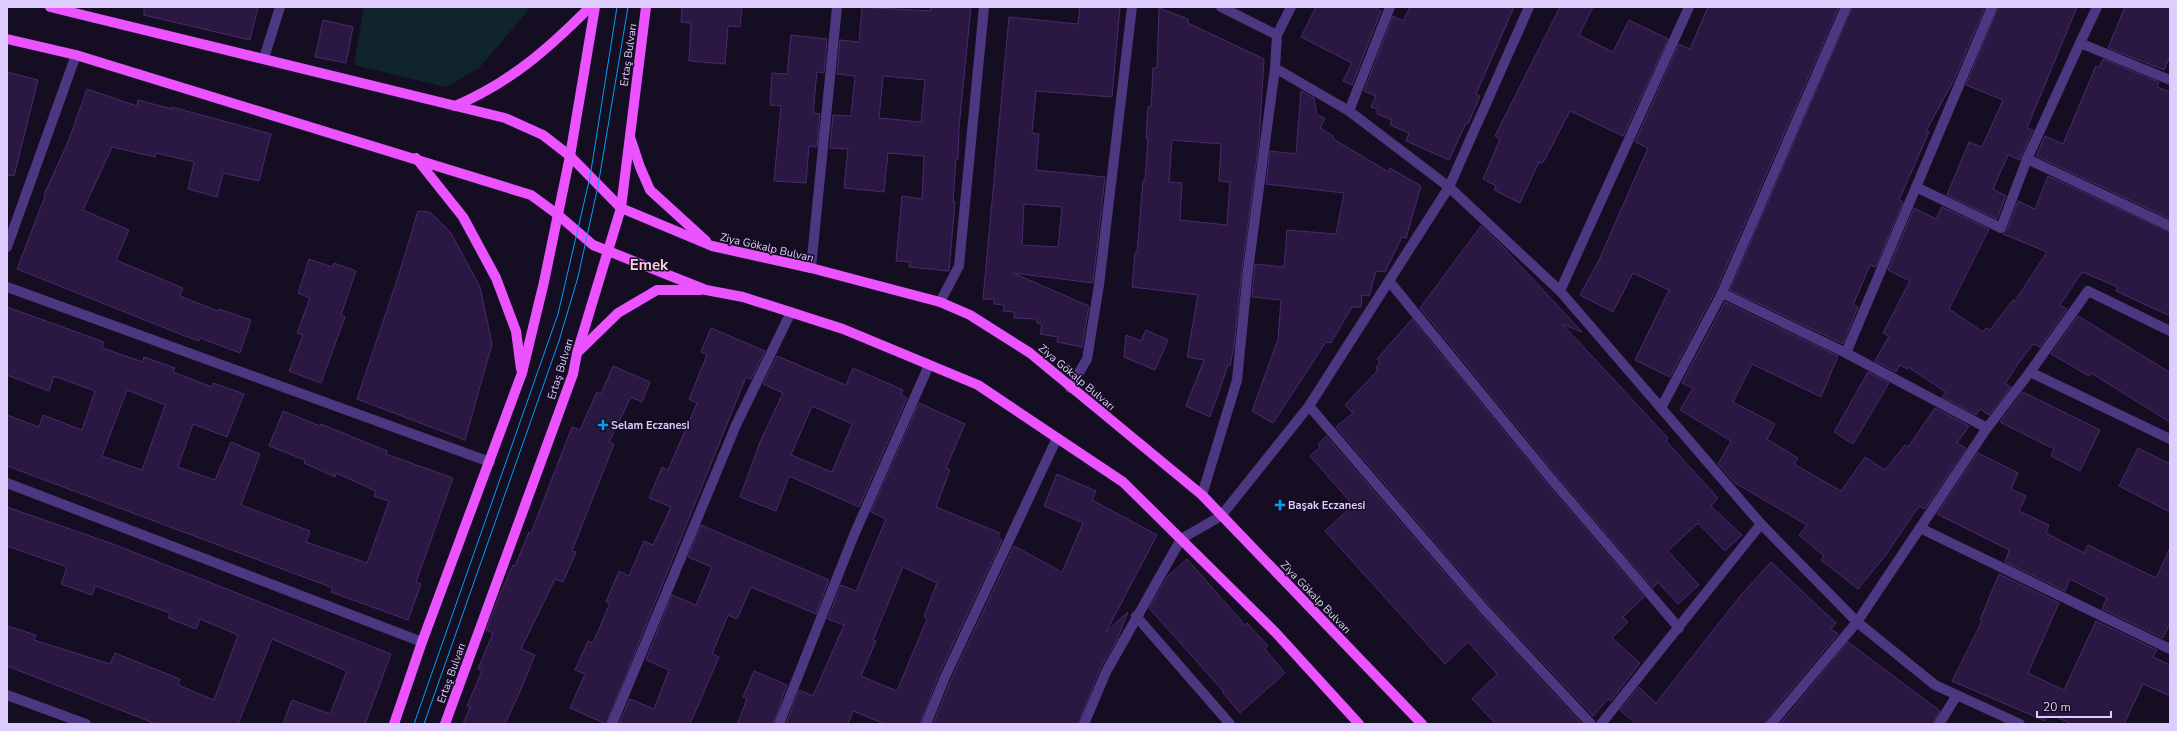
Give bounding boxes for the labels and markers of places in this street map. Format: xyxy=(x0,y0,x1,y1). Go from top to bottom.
place label: Selam Eczanesi xyxy=(611,418,690,433)
marker: Selam Eczanesi xyxy=(598,420,608,430)
place label: Başak Eczanesi xyxy=(1288,498,1366,513)
marker: Başak Eczanesi xyxy=(1275,500,1285,510)

